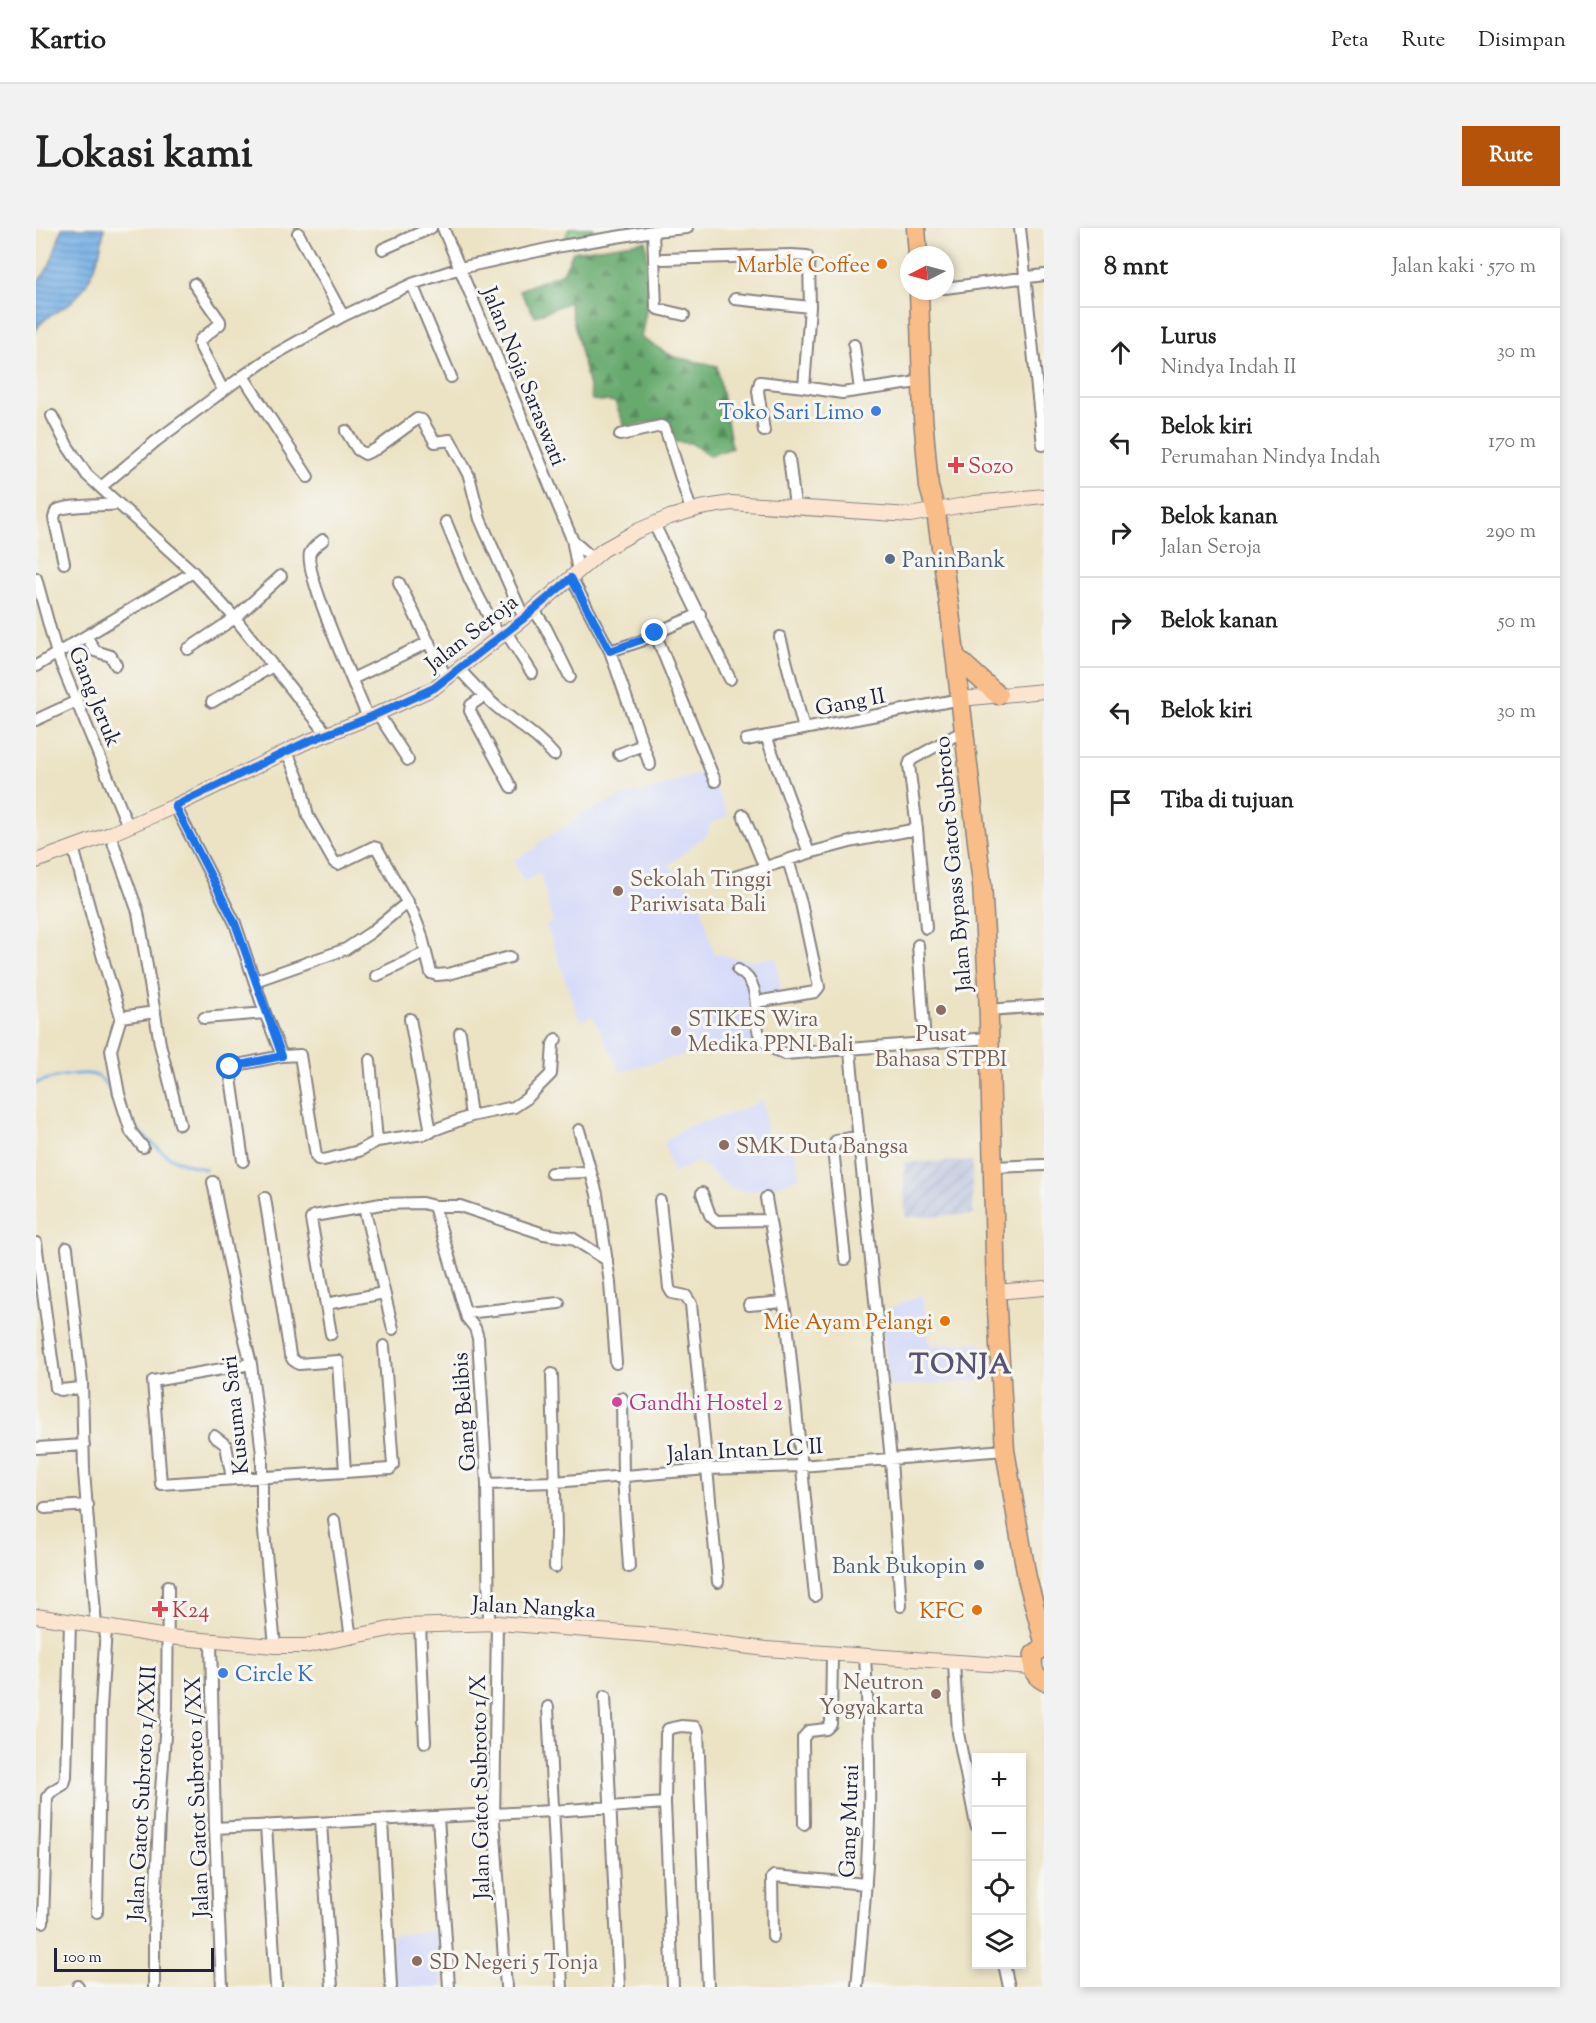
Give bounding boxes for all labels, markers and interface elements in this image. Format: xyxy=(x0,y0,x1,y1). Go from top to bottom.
text: Kartio xyxy=(30,21,106,61)
text: Peta xyxy=(1331,26,1369,56)
text: Rute xyxy=(1402,26,1445,56)
text: Disimpan xyxy=(1478,26,1566,56)
text: Lokasi kami xyxy=(36,126,253,186)
button: Rute xyxy=(1462,126,1560,186)
north arrow xyxy=(900,246,954,300)
text: 8 mnt xyxy=(1104,249,1168,286)
place label: Marble Coffee xyxy=(737,251,870,283)
text: Jalan kaki · 570 m xyxy=(1392,253,1536,282)
marker: Marble Coffee xyxy=(875,257,889,271)
street label: Jalan Noja Saraswati xyxy=(471,282,573,472)
text: Lurus xyxy=(1161,322,1217,354)
icon: ahead xyxy=(1104,336,1137,369)
text: 30 m xyxy=(1497,338,1536,367)
text: Nindya Indah II xyxy=(1161,354,1297,383)
place label: Toko Sari Limo xyxy=(719,398,864,430)
marker: Toko Sari Limo xyxy=(869,404,883,418)
text: Belok kiri xyxy=(1161,412,1252,444)
icon: left xyxy=(1104,426,1137,459)
text: 170 m xyxy=(1488,428,1536,457)
text: Perumahan Nindya Indah xyxy=(1161,444,1381,473)
place label: Sozo xyxy=(968,452,1014,484)
marker: Sozo xyxy=(949,458,963,472)
text: Belok kanan xyxy=(1161,502,1278,534)
icon: right xyxy=(1104,516,1137,549)
text: 290 m xyxy=(1486,518,1536,547)
text: Jalan Seroja xyxy=(1161,534,1261,563)
place label: PaninBank xyxy=(902,546,1006,578)
marker: PaninBank xyxy=(883,552,897,566)
street label: Jalan Seroja xyxy=(419,588,526,682)
icon: right xyxy=(1104,606,1137,639)
text: Belok kanan xyxy=(1161,606,1278,638)
text: 50 m xyxy=(1498,608,1536,637)
route end xyxy=(641,619,667,645)
street label: Gang Jeruk xyxy=(59,642,128,752)
street label: Gang II xyxy=(813,681,888,726)
icon: left xyxy=(1104,696,1137,729)
text: Belok kiri xyxy=(1161,696,1252,728)
text: 30 m xyxy=(1497,698,1536,727)
street label: Jalan Bypass Gatot Subroto xyxy=(928,735,982,994)
icon: arrive xyxy=(1104,786,1137,819)
text: Tiba di tujuan xyxy=(1161,786,1294,818)
place label: Sekolah Tinggi Pariwisata Bali xyxy=(630,865,772,922)
marker: Sekolah Tinggi Pariwisata Bali xyxy=(611,884,625,898)
marker: Pusat Bahasa STPBI xyxy=(934,1003,948,1017)
place label: STIKES Wira Medika PPNI Bali xyxy=(688,1005,854,1062)
place label: Pusat Bahasa STPBI xyxy=(875,1020,1007,1077)
marker: STIKES Wira Medika PPNI Bali xyxy=(669,1024,683,1038)
route start xyxy=(216,1053,242,1079)
place label: SMK Duta Bangsa xyxy=(736,1132,908,1164)
marker: SMK Duta Bangsa xyxy=(717,1138,731,1152)
place label: Mie Ayam Pelangi xyxy=(763,1308,933,1340)
marker: Mie Ayam Pelangi xyxy=(938,1314,952,1328)
district label: TONJA xyxy=(909,1346,1013,1386)
street label: Gang Belibis xyxy=(446,1351,486,1472)
street label: Kusuma Sari xyxy=(215,1354,259,1476)
place label: Gandhi Hostel 2 xyxy=(629,1389,783,1421)
marker: Gandhi Hostel 2 xyxy=(610,1395,624,1409)
street label: Jalan Intan LC II xyxy=(665,1432,824,1472)
place label: Bank Bukopin xyxy=(832,1552,967,1584)
marker: Bank Bukopin xyxy=(972,1558,986,1572)
street label: Jalan Nangka xyxy=(470,1590,596,1628)
place label: K24 xyxy=(172,1596,209,1628)
place label: KFC xyxy=(919,1597,965,1629)
marker: K24 xyxy=(153,1602,167,1616)
marker: KFC xyxy=(970,1603,984,1617)
place label: Circle K xyxy=(235,1660,314,1692)
street label: Jalan Gatot Subroto 1/XXII xyxy=(121,1665,167,1923)
marker: Circle K xyxy=(216,1666,230,1680)
place label: Neutron Yogyakarta xyxy=(819,1668,924,1725)
street label: Jalan Gatot Subroto 1/X xyxy=(464,1674,500,1901)
street label: Jalan Gatot Subroto 1/XX xyxy=(179,1675,219,1919)
marker: Neutron Yogyakarta xyxy=(929,1687,943,1701)
map controls xyxy=(972,1753,1026,1969)
button: + xyxy=(972,1753,1026,1807)
street label: Gang Murai xyxy=(833,1764,869,1878)
button: − xyxy=(972,1807,1026,1861)
button: locate xyxy=(972,1861,1026,1915)
button: layers xyxy=(972,1915,1026,1969)
scale bar xyxy=(54,1945,214,1972)
text: 100 m xyxy=(63,1947,102,1970)
place label: SD Negeri 5 Tonja xyxy=(429,1948,598,1980)
marker: SD Negeri 5 Tonja xyxy=(410,1954,424,1968)

